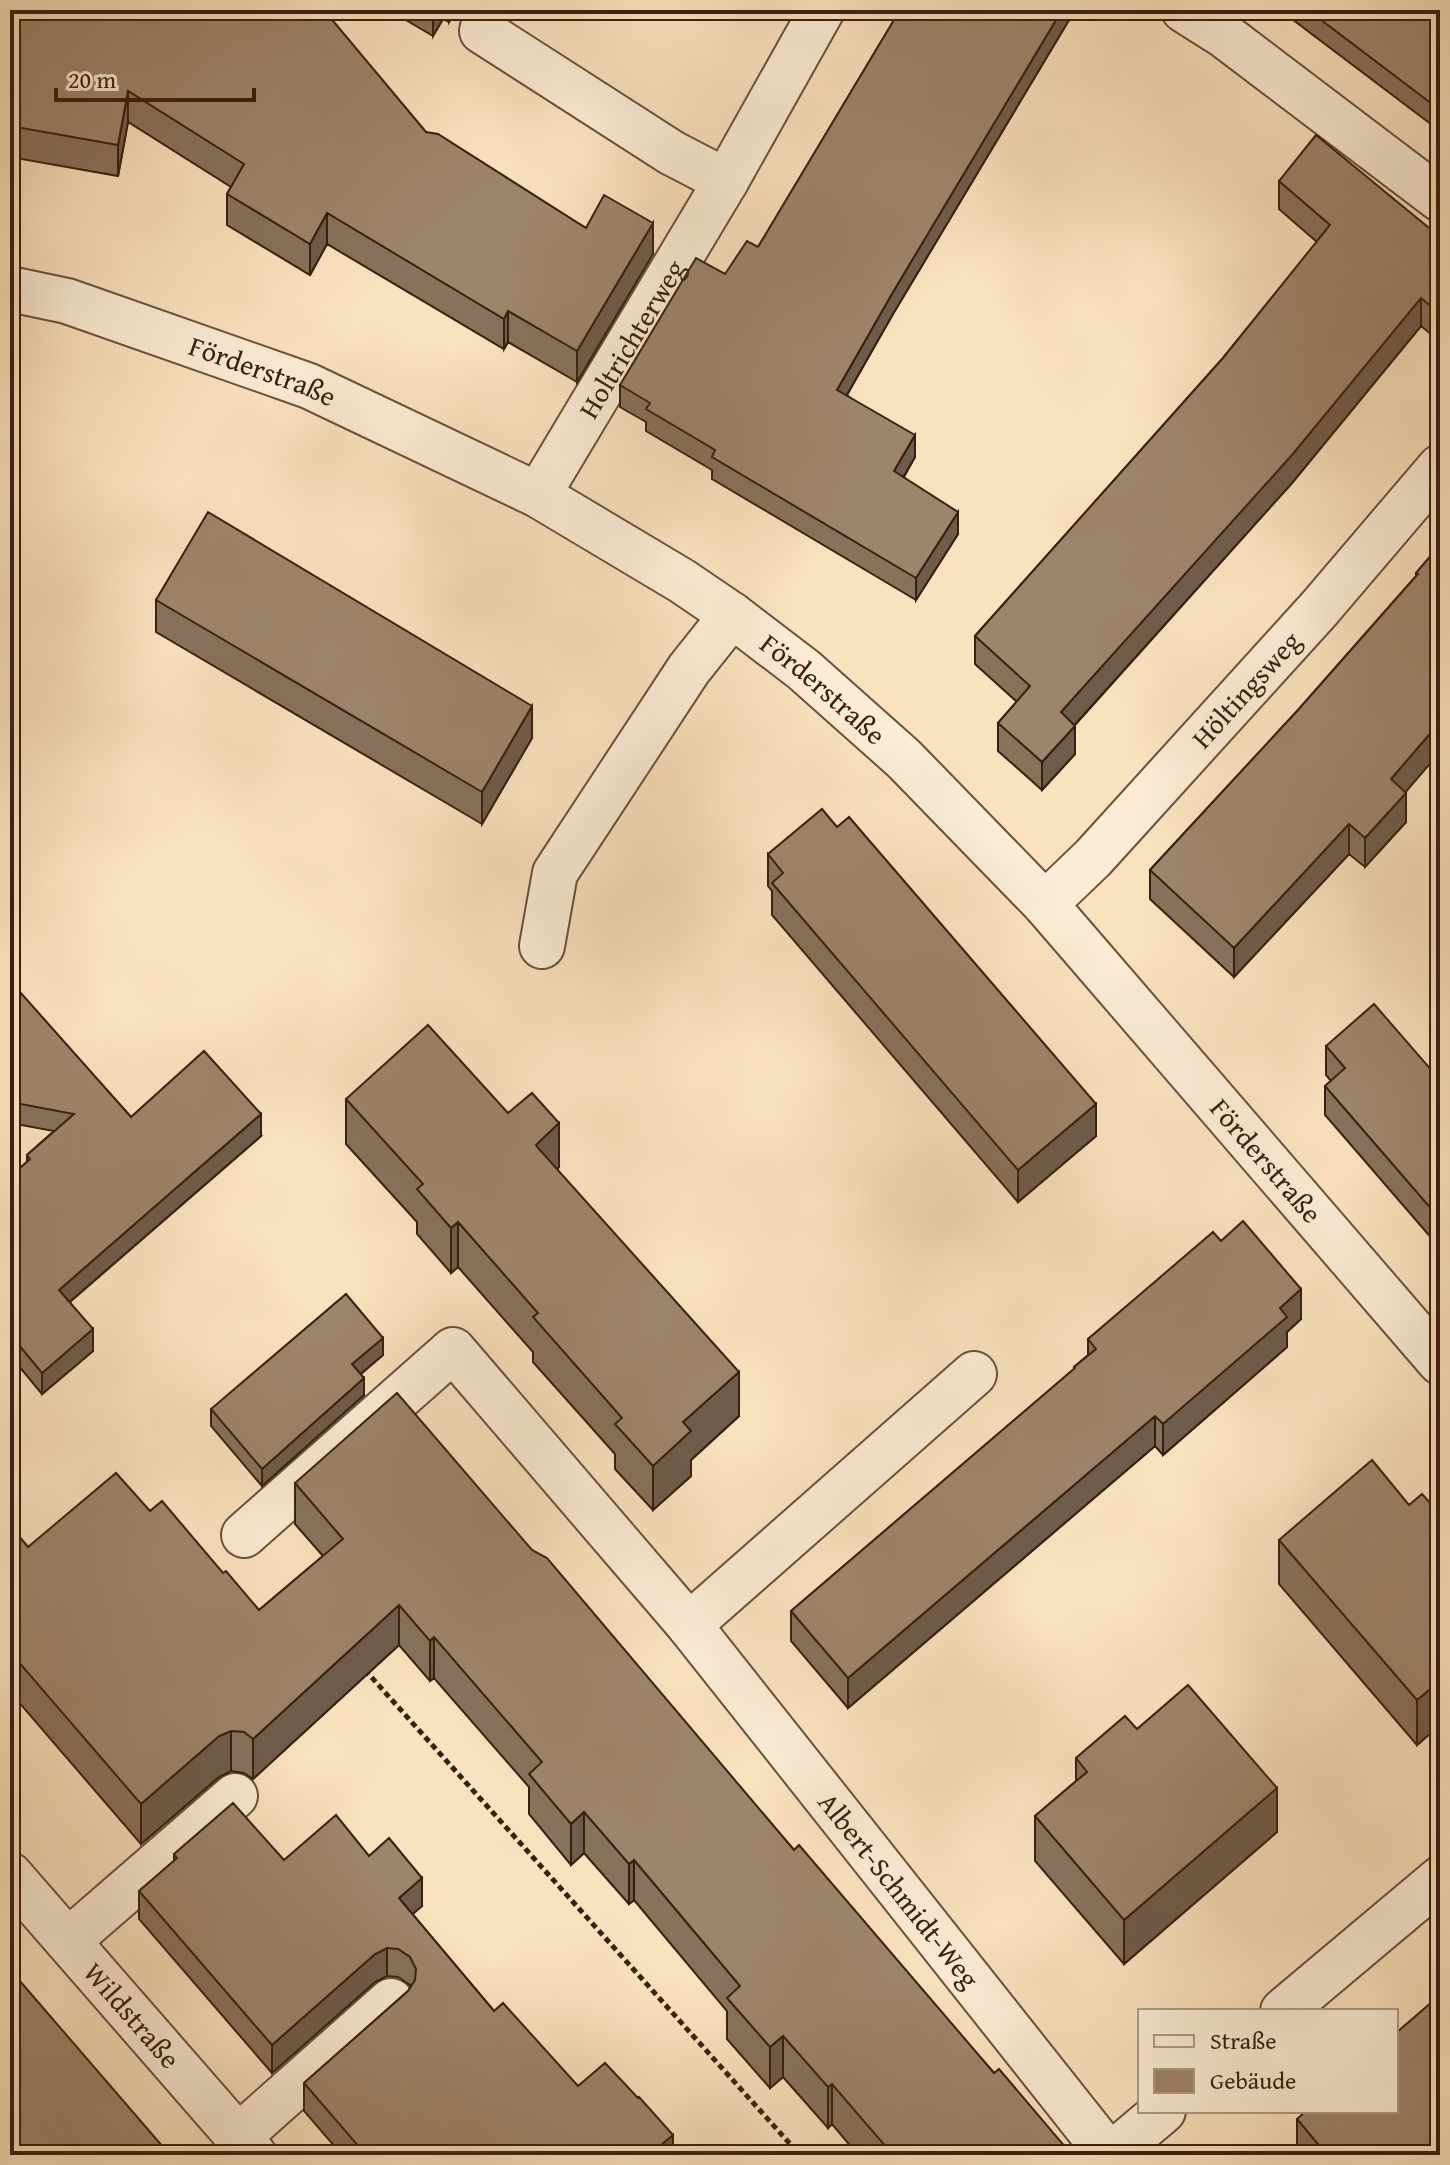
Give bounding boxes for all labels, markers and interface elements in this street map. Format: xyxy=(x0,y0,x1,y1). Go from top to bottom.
scale bar xyxy=(56,52,254,102)
text: 20 m xyxy=(68,62,116,97)
street label: Holtrichterweg xyxy=(568,251,695,426)
street label: Förderstraße xyxy=(184,325,344,416)
street label: Höltingsweg xyxy=(1181,621,1310,757)
street label: Förderstraße xyxy=(752,623,896,754)
street label: Förderstraße xyxy=(1201,1088,1332,1232)
street label: Albert-Schmidt-Weg xyxy=(809,1783,990,1997)
street label: Wildstraße xyxy=(75,1953,191,2077)
legend xyxy=(1138,2009,1398,2113)
text: Straße xyxy=(1210,2023,1277,2058)
text: Gebäude xyxy=(1210,2063,1296,2098)

